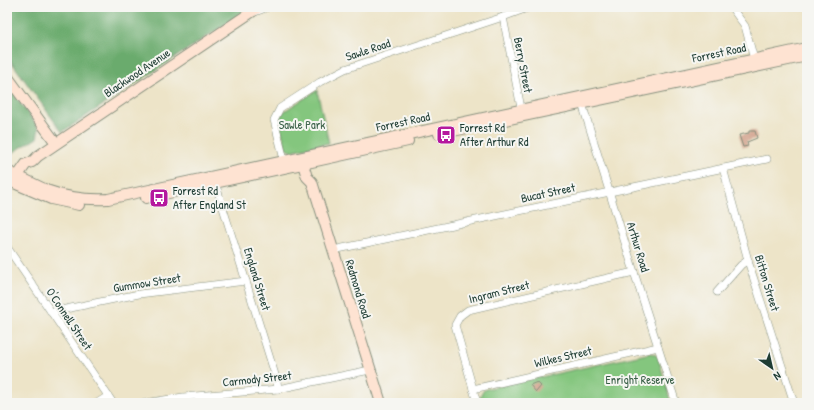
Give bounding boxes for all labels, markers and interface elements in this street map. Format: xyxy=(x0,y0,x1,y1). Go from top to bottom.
street label: Sawle Road xyxy=(343,34,393,65)
street label: Berry Street xyxy=(510,36,537,95)
street label: Forrest Road xyxy=(689,38,748,67)
street label: Blackwood Avenue xyxy=(100,44,173,101)
street label: Forrest Road xyxy=(373,107,432,136)
park label: Sawle Park xyxy=(279,116,325,133)
place label: Forrest Rd After Arthur Rd xyxy=(459,119,529,150)
bus stop icon: Forrest Rd After Arthur Rd xyxy=(435,124,457,146)
street label: Bucat Street xyxy=(519,178,577,207)
place label: Forrest Rd After England St xyxy=(172,182,247,213)
bus stop icon: Forrest Rd After England St xyxy=(148,187,170,209)
street label: Arthur Road xyxy=(623,220,654,274)
street label: England Street xyxy=(240,245,275,313)
street label: Bitton Street xyxy=(751,253,784,314)
street label: Redmond Road xyxy=(342,257,376,321)
street label: Gummow Street xyxy=(112,269,183,296)
street label: Ingram Street xyxy=(467,276,532,307)
street label: O'Connell Street xyxy=(42,284,97,354)
street label: Wilkes Street xyxy=(533,341,594,371)
north arrow xyxy=(752,348,792,388)
street label: Carmody Street xyxy=(222,366,293,391)
text: N xyxy=(771,369,784,384)
park label: Enright Reserve xyxy=(605,371,675,388)

